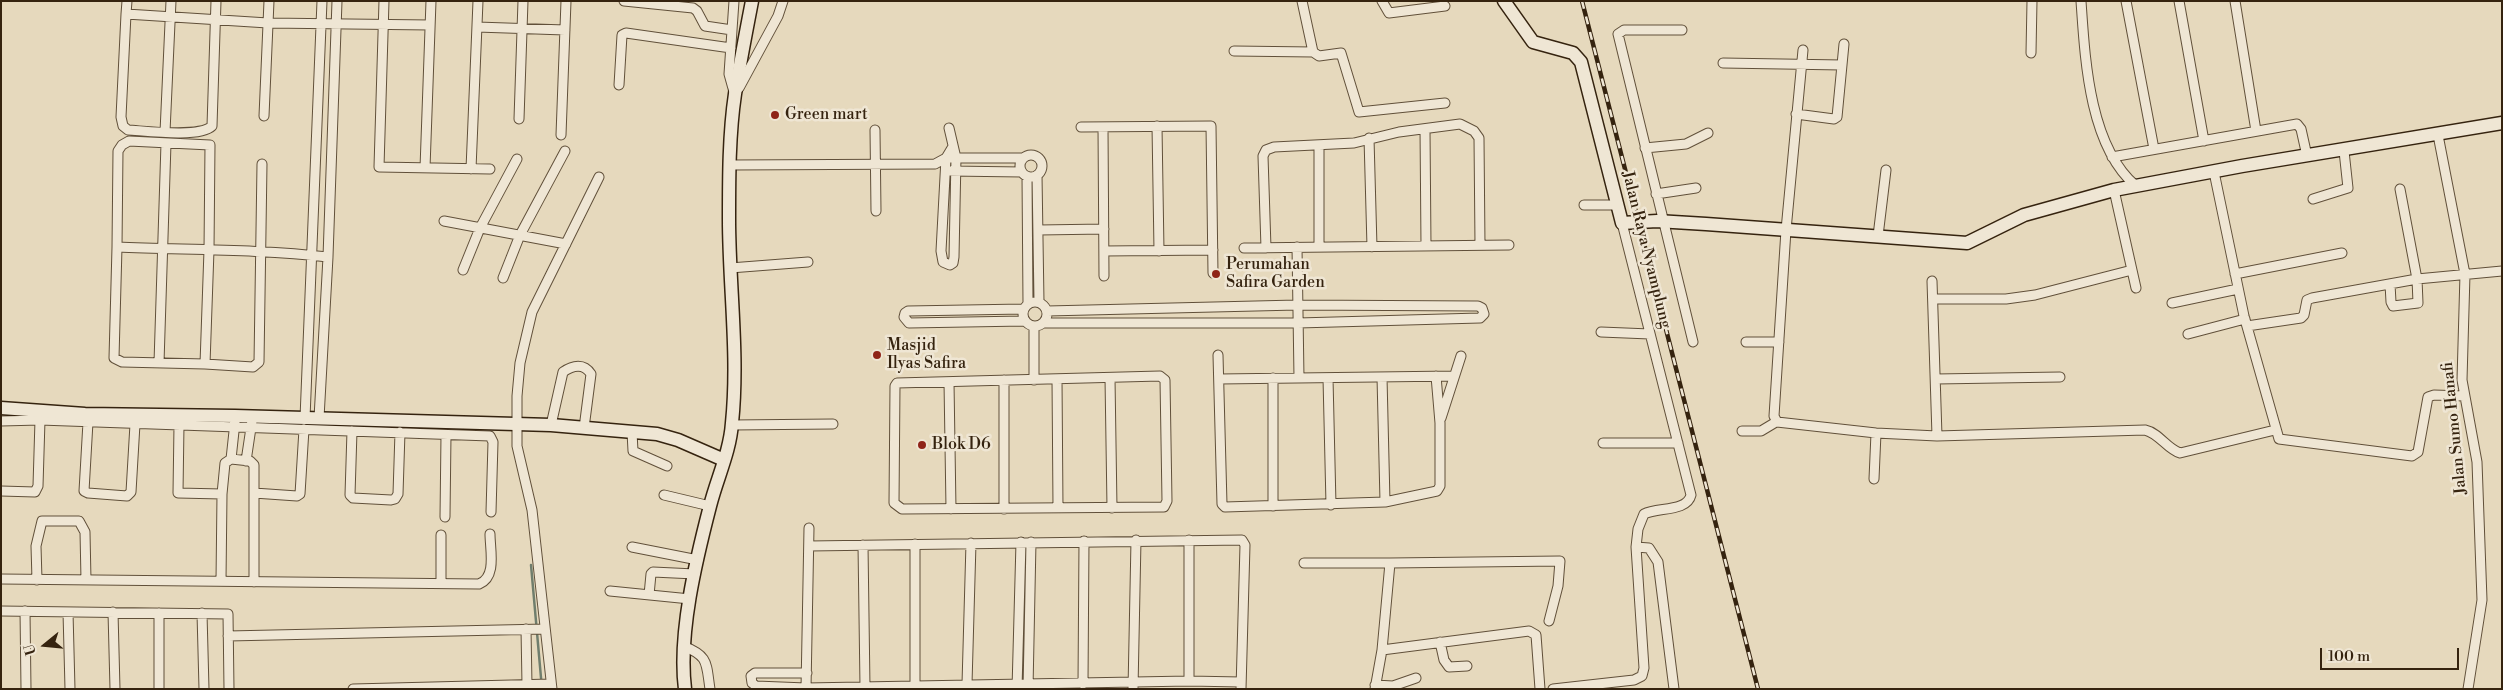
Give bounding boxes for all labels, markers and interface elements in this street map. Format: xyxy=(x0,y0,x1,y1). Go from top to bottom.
place label: Green mart xyxy=(785,105,868,125)
marker: Green mart xyxy=(769,109,781,121)
street label: Jalan Raya Nyamplung xyxy=(1617,169,1675,331)
place label: Perumahan Safira Garden xyxy=(1226,255,1325,293)
marker: Perumahan Safira Garden xyxy=(1210,268,1222,280)
place label: Masjid Ilyas Safira xyxy=(887,336,966,374)
marker: Masjid Ilyas Safira xyxy=(871,349,883,361)
street label: Jalan Sumo Hanafi xyxy=(2438,361,2472,495)
place label: Blok D6 xyxy=(932,435,991,455)
marker: Blok D6 xyxy=(916,439,928,451)
north arrow xyxy=(20,620,70,670)
scale bar xyxy=(2323,638,2462,670)
text: U xyxy=(20,642,41,657)
text: 100 m xyxy=(2328,647,2370,666)

